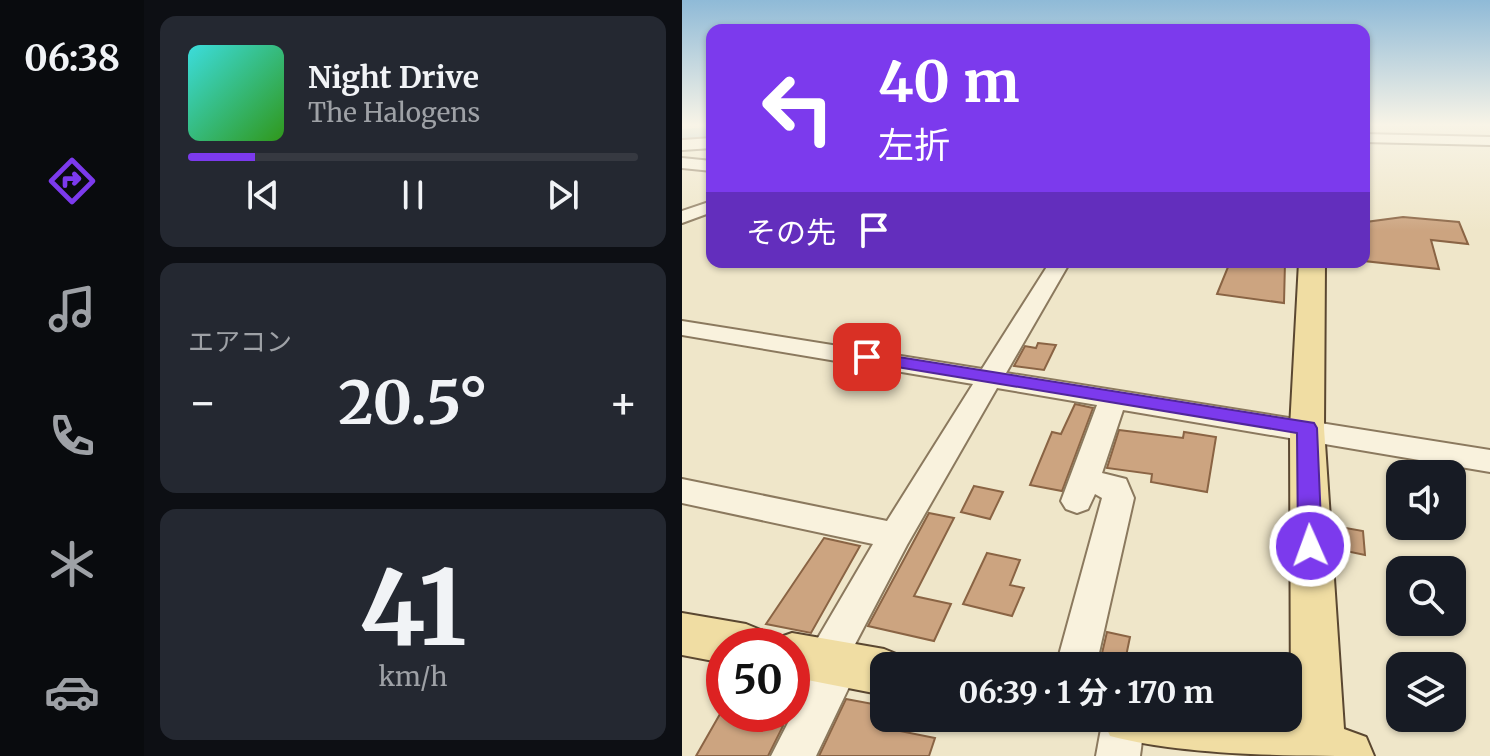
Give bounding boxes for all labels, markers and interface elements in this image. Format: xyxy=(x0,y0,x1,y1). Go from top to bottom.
text: 06:38 xyxy=(24,36,120,81)
text: 40 m xyxy=(878,47,1020,117)
icon: left xyxy=(746,56,850,160)
text: Night Drive xyxy=(308,58,479,96)
text: The Halogens xyxy=(308,96,480,129)
text: 左折 xyxy=(878,123,950,168)
icon: directions xyxy=(44,153,100,209)
icon: previous xyxy=(241,173,285,217)
icon: pause xyxy=(391,173,435,217)
icon: next xyxy=(541,173,585,217)
icon: arrive xyxy=(852,208,896,252)
text: その先 xyxy=(746,213,836,251)
icon: music xyxy=(44,281,100,337)
pin xyxy=(833,323,901,391)
text: エアコン xyxy=(188,325,292,358)
icon: arrive xyxy=(845,335,889,379)
text: 20.5° xyxy=(338,365,488,440)
text: − xyxy=(188,375,217,430)
text: + xyxy=(609,375,638,430)
icon: phone xyxy=(44,408,100,464)
map controls xyxy=(1386,460,1466,732)
button: sound xyxy=(1386,460,1466,540)
position arrow xyxy=(1268,504,1352,588)
icon: climate xyxy=(44,536,100,592)
text: 41 xyxy=(359,543,467,673)
button: search xyxy=(1386,556,1466,636)
speed limit sign: 50 xyxy=(706,628,810,732)
button: layers xyxy=(1386,652,1466,732)
text: km/h xyxy=(379,660,447,693)
icon: car xyxy=(44,664,100,720)
text: 06:39 · 1 分 · 170 m xyxy=(958,673,1214,711)

